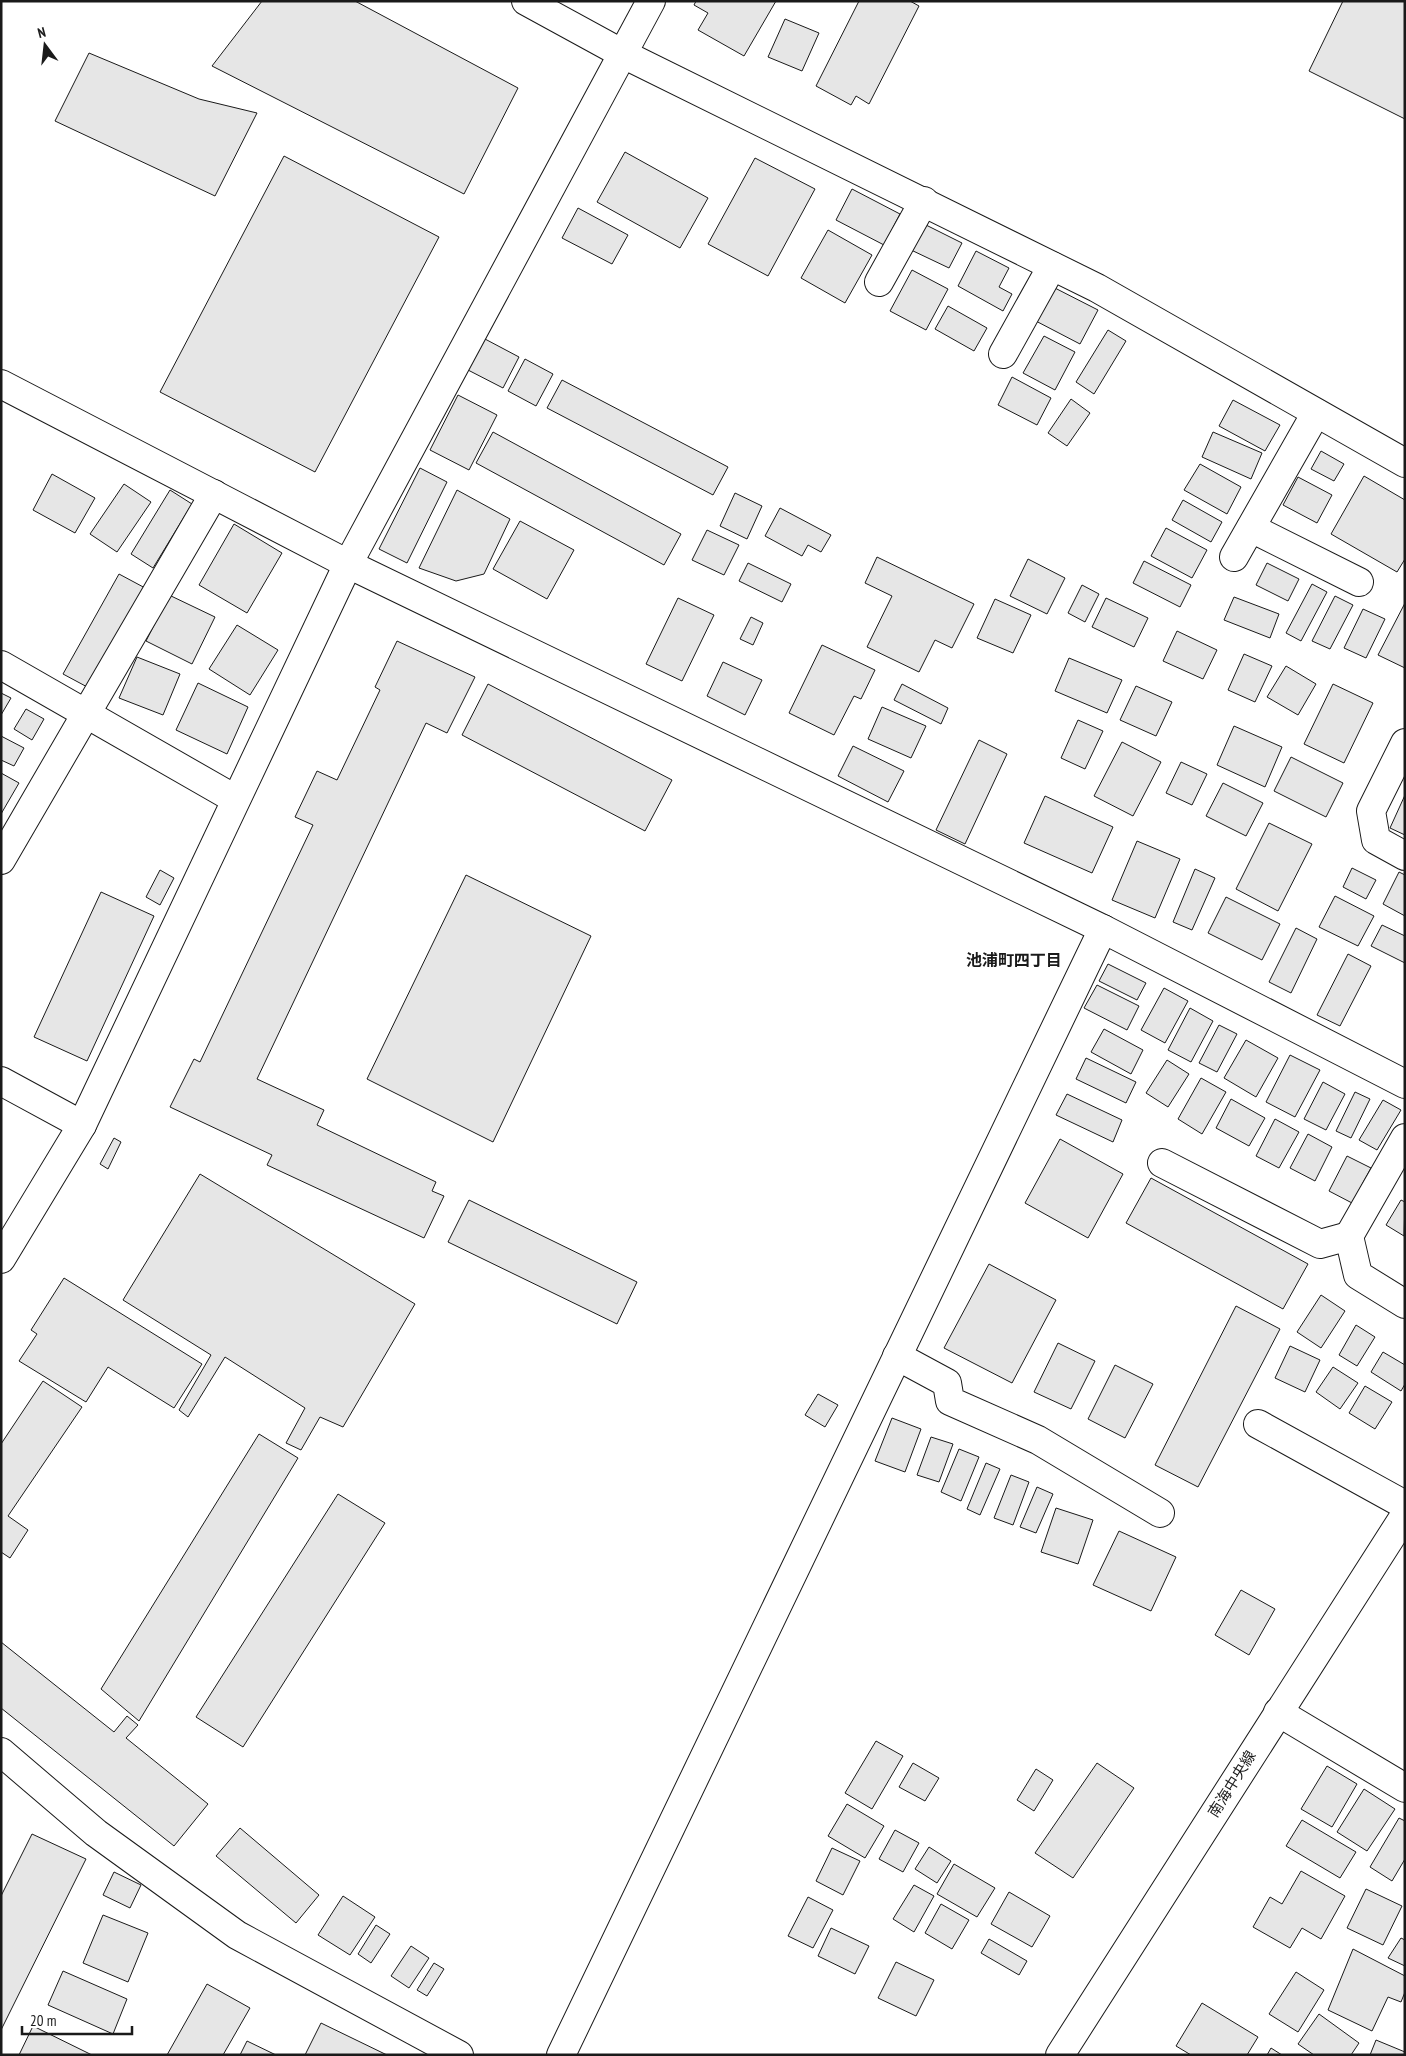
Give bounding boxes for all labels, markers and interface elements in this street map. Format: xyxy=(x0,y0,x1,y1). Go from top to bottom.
north arrow xyxy=(20,20,70,70)
text: N xyxy=(36,23,48,42)
district label: 池浦町四丁目 xyxy=(966,950,1062,970)
street label: 南海中央線 xyxy=(1204,1747,1260,1821)
scale bar xyxy=(22,2004,132,2036)
text: 20 m xyxy=(30,2011,56,2030)

